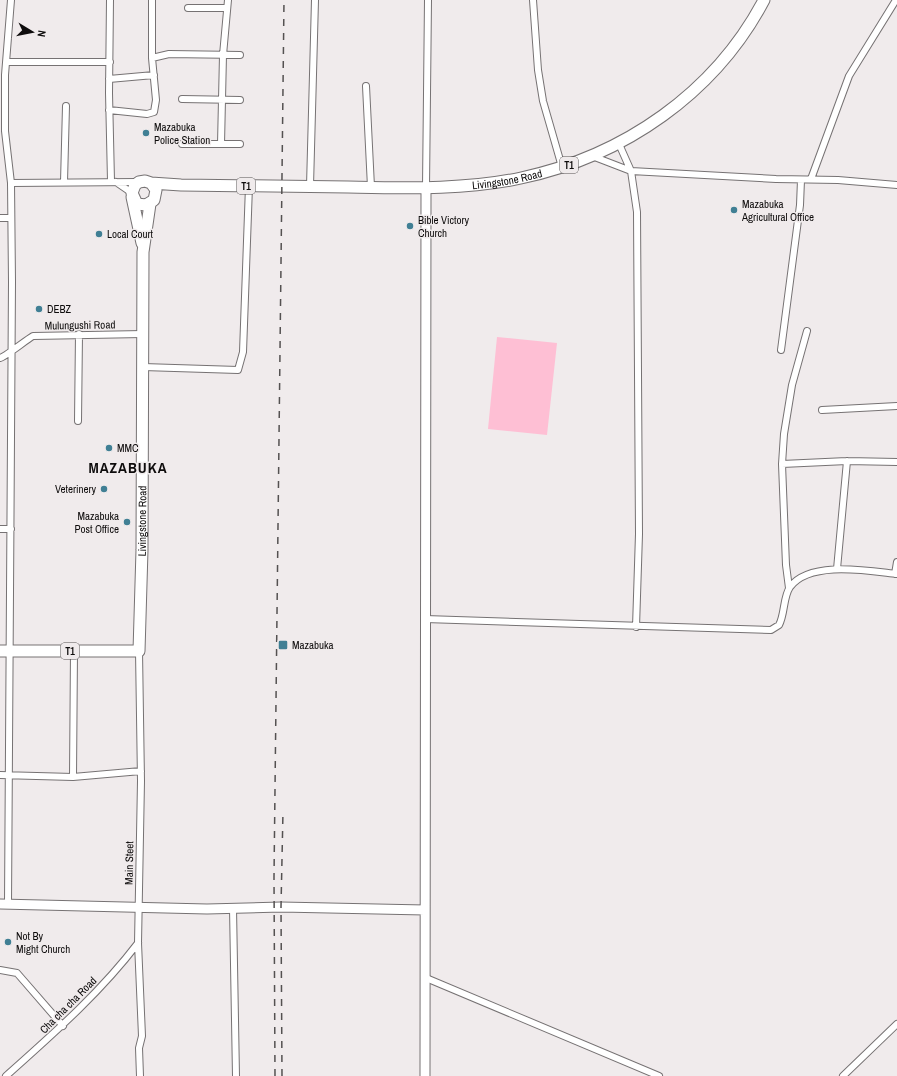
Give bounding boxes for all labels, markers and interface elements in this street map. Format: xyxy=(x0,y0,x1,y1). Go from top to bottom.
north arrow xyxy=(12,12,52,52)
text: N xyxy=(34,29,49,38)
place label: Mazabuka Police Station xyxy=(154,120,210,147)
marker: Mazabuka Police Station xyxy=(141,128,151,138)
road number: T1 xyxy=(560,157,578,173)
street label: Livingstone Road xyxy=(471,166,544,192)
road number: T1 xyxy=(237,178,255,194)
place label: Mazabuka Agricultural Office xyxy=(741,197,814,224)
marker: Mazabuka Agricultural Office xyxy=(729,205,739,215)
place label: Bible Victory Church xyxy=(418,213,469,240)
marker: Bible Victory Church xyxy=(405,221,415,231)
place label: Local Court xyxy=(107,227,154,241)
marker: Local Court xyxy=(94,229,104,239)
place label: DEBZ xyxy=(47,302,72,316)
marker: DEBZ xyxy=(34,304,44,314)
street label: Mulungushi Road xyxy=(45,317,115,333)
place label: MMC xyxy=(117,441,139,455)
marker: MMC xyxy=(104,443,114,453)
district label: MAZABUKA xyxy=(88,457,168,478)
place label: Veterinery xyxy=(55,482,96,496)
marker: Veterinery xyxy=(99,484,109,494)
street label: Livingstone Road xyxy=(135,486,149,557)
place label: Mazabuka Post Office xyxy=(75,509,119,536)
marker: Mazabuka Post Office xyxy=(122,517,132,527)
place label: Mazabuka xyxy=(292,638,334,652)
marker: Mazabuka xyxy=(277,639,289,651)
road number: T1 xyxy=(61,643,79,659)
street label: Main Steet xyxy=(122,841,136,885)
place label: Not By Might Church xyxy=(16,929,70,956)
marker: Not By Might Church xyxy=(3,937,13,947)
street label: Cha cha cha Road xyxy=(37,974,99,1036)

